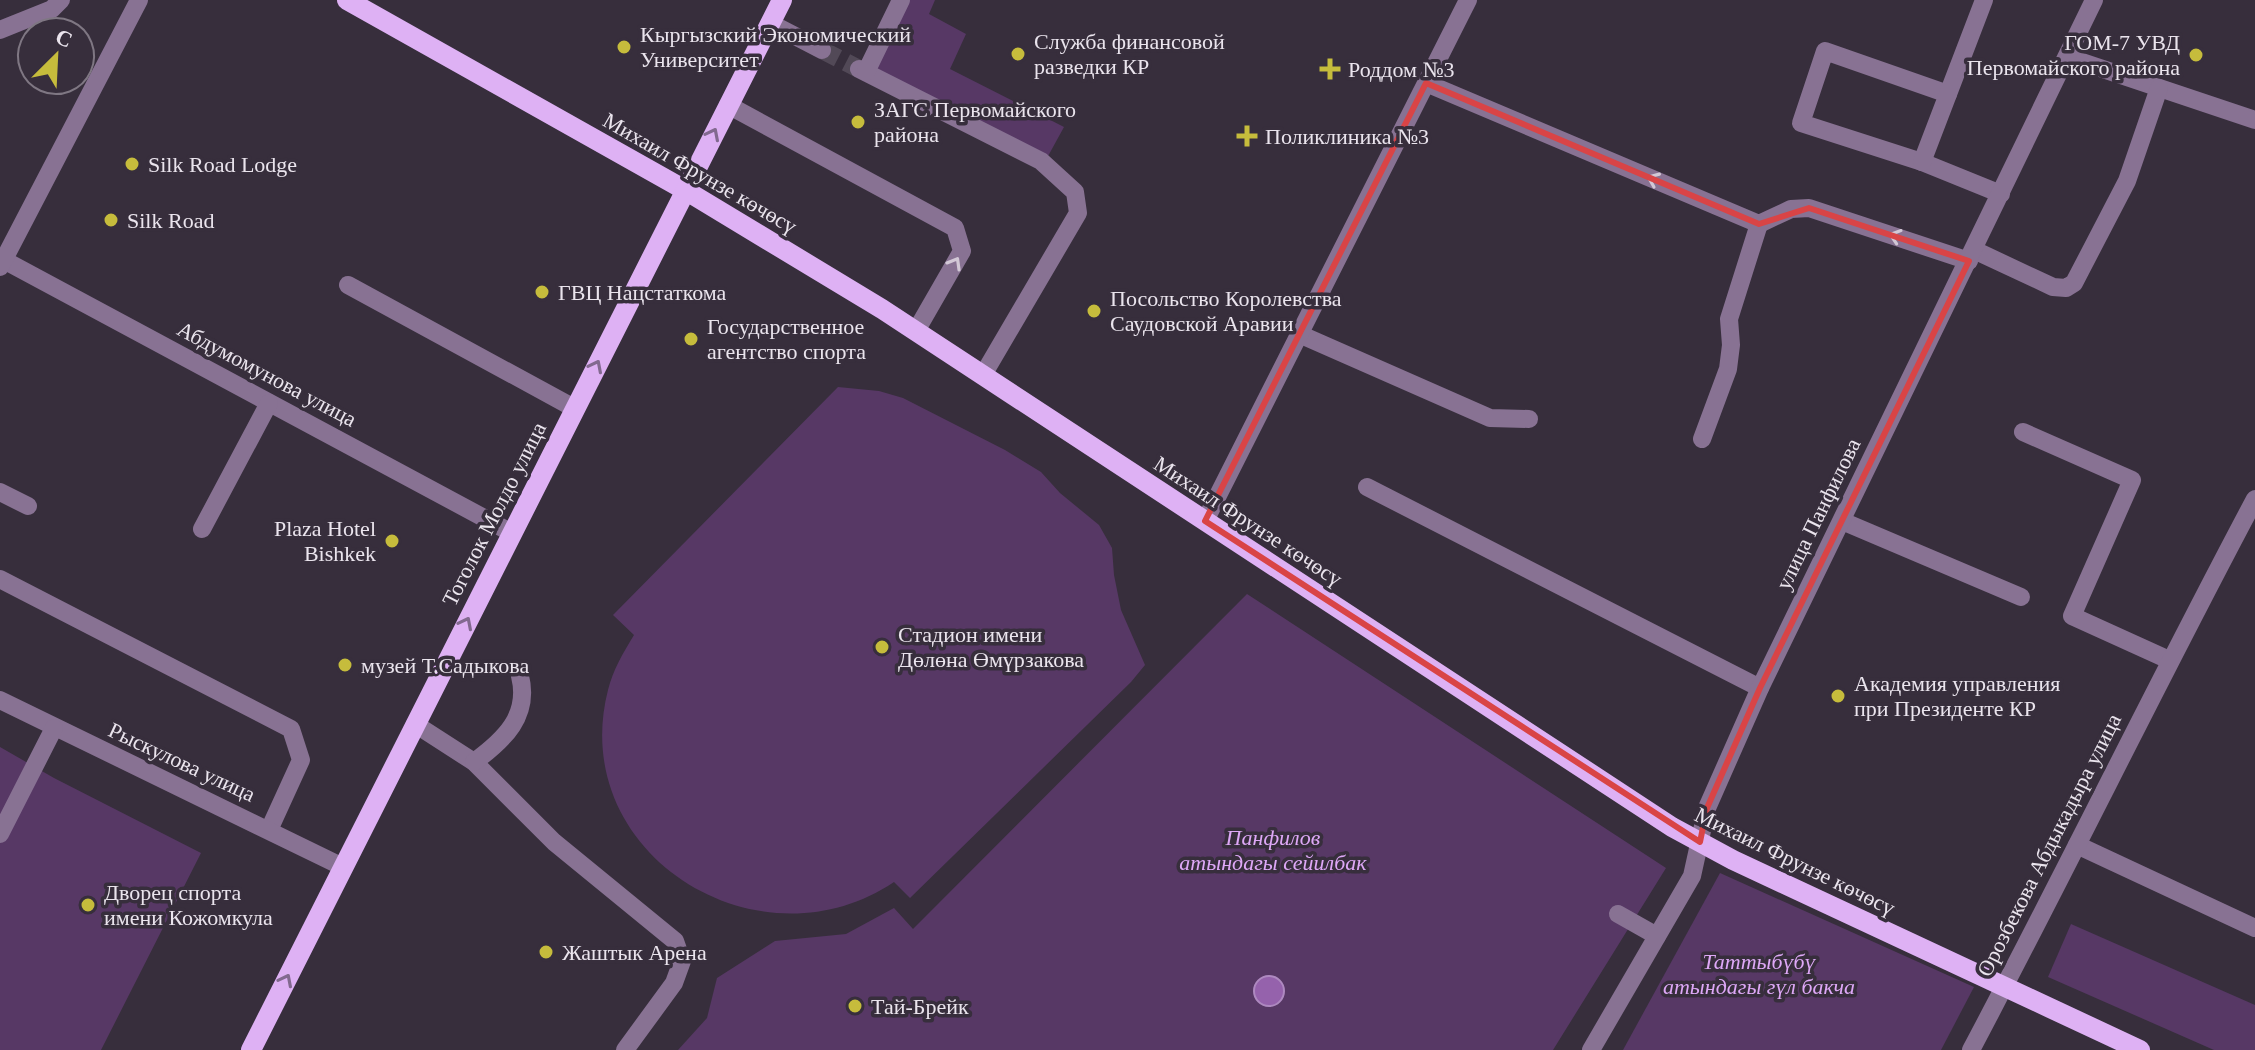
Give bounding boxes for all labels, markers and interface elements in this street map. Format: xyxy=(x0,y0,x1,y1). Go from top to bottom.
north arrow xyxy=(16,16,96,96)
place label: Кыргызский Экономический Университет xyxy=(640,22,911,72)
text: С xyxy=(52,24,76,53)
place label: Служба финансовой разведки КР xyxy=(1034,29,1225,79)
place label: ГОМ-7 УВД Первомайского района xyxy=(1967,30,2180,80)
marker: Кыргызский Экономический Университет xyxy=(615,38,633,56)
marker: Служба финансовой разведки КР xyxy=(1009,45,1027,63)
marker: ГОМ-7 УВД Первомайского района xyxy=(2187,46,2205,64)
place label: Роддом №3 xyxy=(1348,57,1454,82)
marker: Роддом №3 xyxy=(1319,58,1341,80)
place label: ЗАГС Первомайского района xyxy=(874,97,1076,147)
street label: Михаил Фрунзе көчөсү xyxy=(599,107,801,239)
marker: ЗАГС Первомайского района xyxy=(849,113,867,131)
place label: Поликлиника №3 xyxy=(1265,124,1429,149)
marker: Поликлиника №3 xyxy=(1236,125,1258,147)
one-way arrow xyxy=(704,128,719,143)
place label: Silk Road Lodge xyxy=(148,152,297,177)
marker: Silk Road Lodge xyxy=(123,155,141,173)
one-way arrow xyxy=(1647,173,1661,189)
place label: Silk Road xyxy=(127,208,214,233)
marker: Silk Road xyxy=(102,211,120,229)
one-way arrow xyxy=(1889,230,1903,246)
one-way arrow xyxy=(945,258,961,272)
place label: ГВЦ Нацстаткома xyxy=(558,280,727,305)
marker: ГВЦ Нацстаткома xyxy=(533,283,551,301)
place label: Посольство Королевства Саудовской Аравии xyxy=(1110,286,1342,336)
marker: Посольство Королевства Саудовской Аравии xyxy=(1085,302,1103,320)
place label: Государственное агентство спорта xyxy=(707,314,866,364)
street label: Абдумомунова улица xyxy=(173,316,361,432)
marker: Государственное агентство спорта xyxy=(682,330,700,348)
one-way arrow xyxy=(586,360,601,375)
street label: Тоголок Молдо улица xyxy=(437,418,551,610)
street label: улица Панфилова xyxy=(1771,434,1866,594)
street label: Михаил Фрунзе көчөсү xyxy=(1149,451,1347,591)
place label: Plaza Hotel Bishkek xyxy=(274,516,376,566)
marker: Plaza Hotel Bishkek xyxy=(383,532,401,550)
one-way arrow xyxy=(456,617,472,632)
place label: Стадион имени Дөлөна Өмүрзакова xyxy=(898,622,1084,672)
marker: Стадион имени Дөлөна Өмүрзакова xyxy=(873,638,891,656)
place label: музей Т.Садыкова xyxy=(361,653,529,678)
marker: музей Т.Садыкова xyxy=(336,656,354,674)
place label: Академия управления при Президенте КР xyxy=(1854,671,2060,721)
marker: Академия управления при Президенте КР xyxy=(1829,687,1847,705)
street label: Орозбекова Абдыкадыра улица xyxy=(1972,709,2126,980)
street label: Рыскулова улица xyxy=(105,717,259,807)
street label: Михаил Фрунзе көчөсү xyxy=(1691,802,1899,920)
park label: Панфилов атындагы сейилбак xyxy=(1179,825,1367,875)
place label: Дворец спорта имени Кожомкула xyxy=(104,880,273,930)
marker: Дворец спорта имени Кожомкула xyxy=(79,896,97,914)
place label: Жаштык Арена xyxy=(562,940,707,965)
marker: Жаштык Арена xyxy=(537,943,555,961)
park label: Таттыбүбү атындагы гүл бакча xyxy=(1663,949,1855,999)
one-way arrow xyxy=(276,974,291,989)
place label: Тай-Брейк xyxy=(871,994,969,1019)
marker: Тай-Брейк xyxy=(846,997,864,1015)

